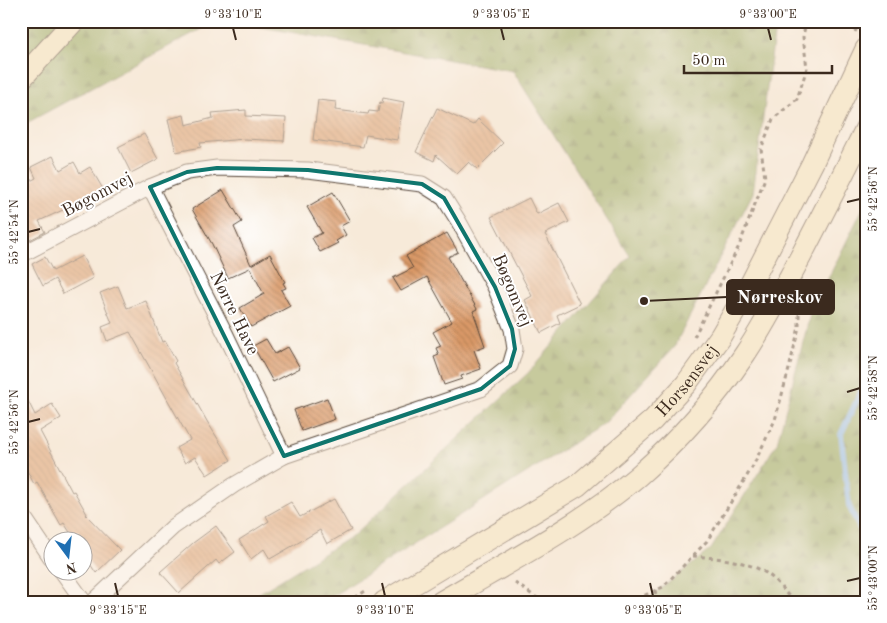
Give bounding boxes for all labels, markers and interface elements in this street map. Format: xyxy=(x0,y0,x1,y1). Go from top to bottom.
text: 9°33'05"E xyxy=(472,8,530,21)
text: 9°33'10"E xyxy=(204,9,262,21)
text: 9°33'00"E xyxy=(739,9,797,21)
scale bar xyxy=(684,42,832,74)
text: 50 m xyxy=(692,54,726,69)
text: 55°42'56"N xyxy=(867,166,880,232)
street label: Bøgomvej xyxy=(59,169,136,221)
text: 55°42'54"N xyxy=(8,199,21,265)
street label: Bøgomvej xyxy=(489,251,535,329)
street label: Nørre Have xyxy=(206,269,262,358)
callout: Nørreskov xyxy=(727,280,834,314)
text: Nørreskov xyxy=(737,289,823,308)
street label: Horsensvej xyxy=(653,341,722,420)
text: 55°42'58"N xyxy=(867,355,880,421)
text: 55°42'56"N xyxy=(8,389,21,455)
north arrow xyxy=(42,530,92,580)
text: 55°43'00"N xyxy=(867,545,880,611)
text: N xyxy=(64,559,78,576)
text: 9°33'15"E xyxy=(89,604,147,617)
text: 9°33'05"E xyxy=(624,604,682,617)
text: 9°33'10"E xyxy=(356,605,414,617)

